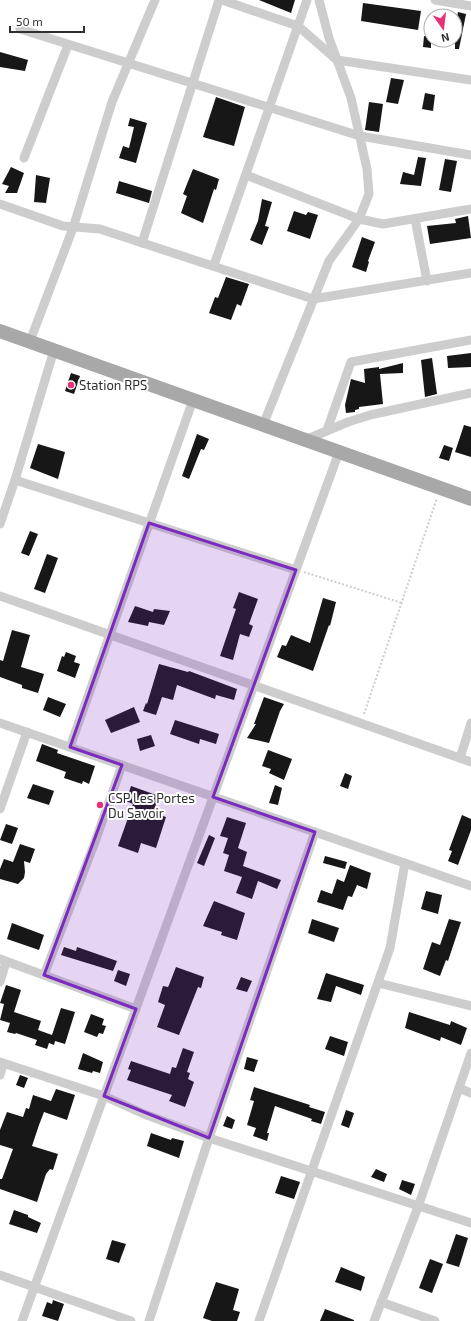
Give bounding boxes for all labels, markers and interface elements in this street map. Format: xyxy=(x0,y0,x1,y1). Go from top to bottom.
scale bar xyxy=(10,8,84,34)
north arrow xyxy=(423,8,463,48)
text: 50 m xyxy=(16,14,43,28)
text: N xyxy=(440,31,451,45)
place label: Station RPS xyxy=(79,377,147,393)
marker: Station RPS xyxy=(66,380,76,390)
place label: CSP Les Portes Du Savoir xyxy=(108,790,195,821)
marker: CSP Les Portes Du Savoir xyxy=(95,800,105,810)

